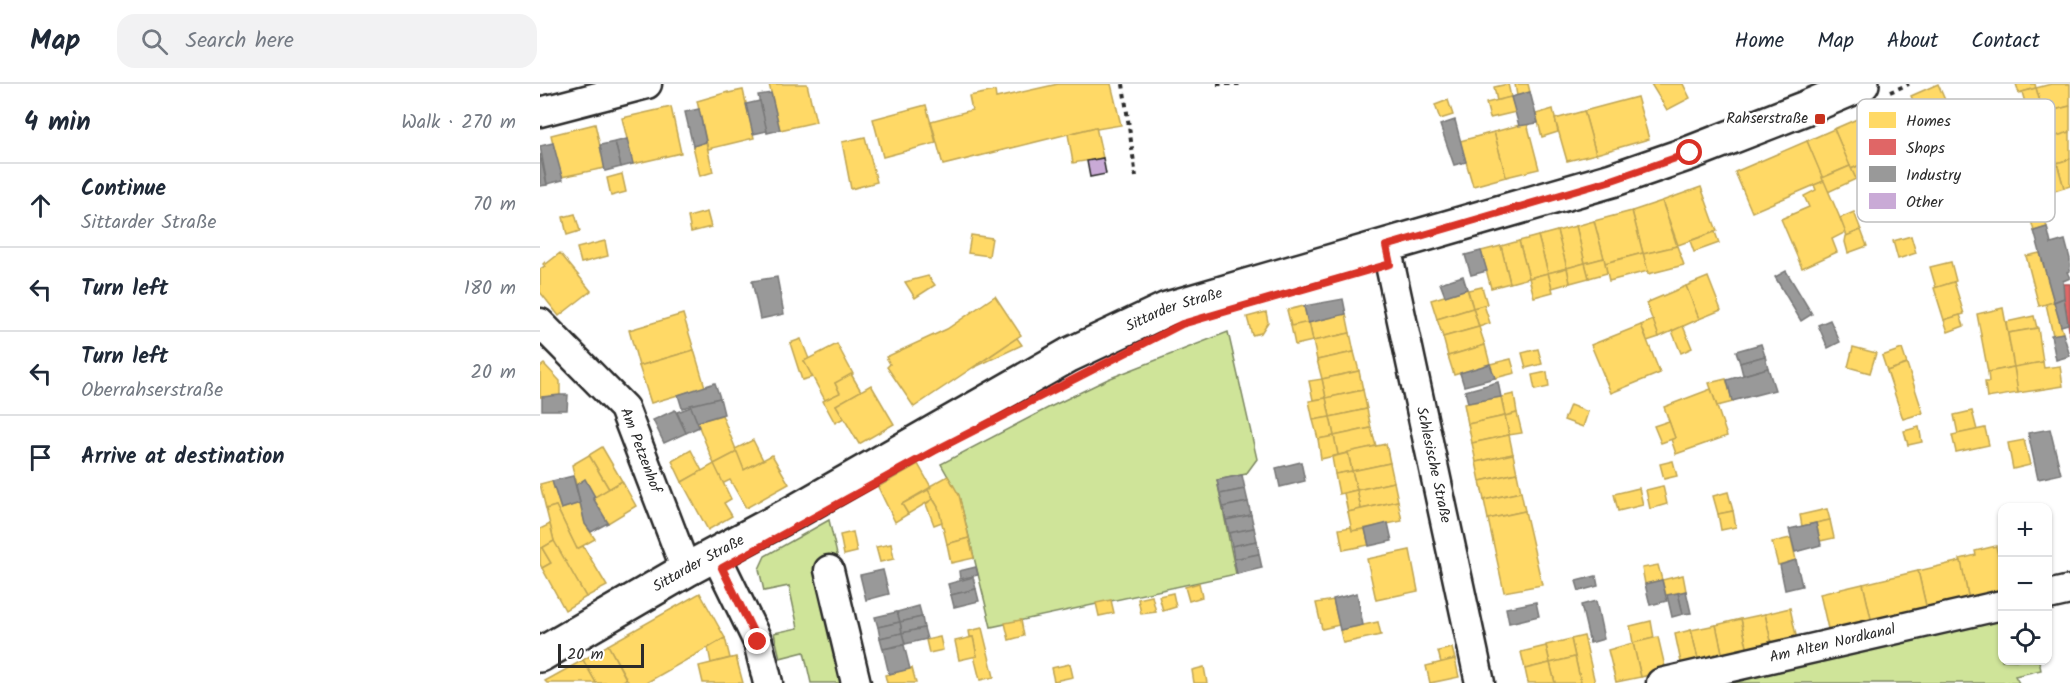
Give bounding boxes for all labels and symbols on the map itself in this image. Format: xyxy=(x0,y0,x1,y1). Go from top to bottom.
legend xyxy=(1857,99,2055,222)
place label: Rahserstraße xyxy=(1726,107,1808,131)
text: Homes xyxy=(1906,109,1951,134)
marker: Rahserstraße xyxy=(1813,112,1827,126)
text: Shops xyxy=(1906,136,1945,161)
route start xyxy=(1676,139,1702,165)
text: Industry xyxy=(1906,163,1961,188)
text: Other xyxy=(1906,190,1945,215)
street label: Sittarder Straße xyxy=(1122,281,1226,339)
street label: Am Petzenhof xyxy=(613,404,668,498)
street label: Schlesische Straße xyxy=(1409,405,1457,526)
street label: Sittarder Straße xyxy=(648,529,749,599)
street label: Am Alten Nordkanal xyxy=(1767,618,1898,670)
route end xyxy=(744,628,770,654)
scale bar xyxy=(558,641,644,668)

